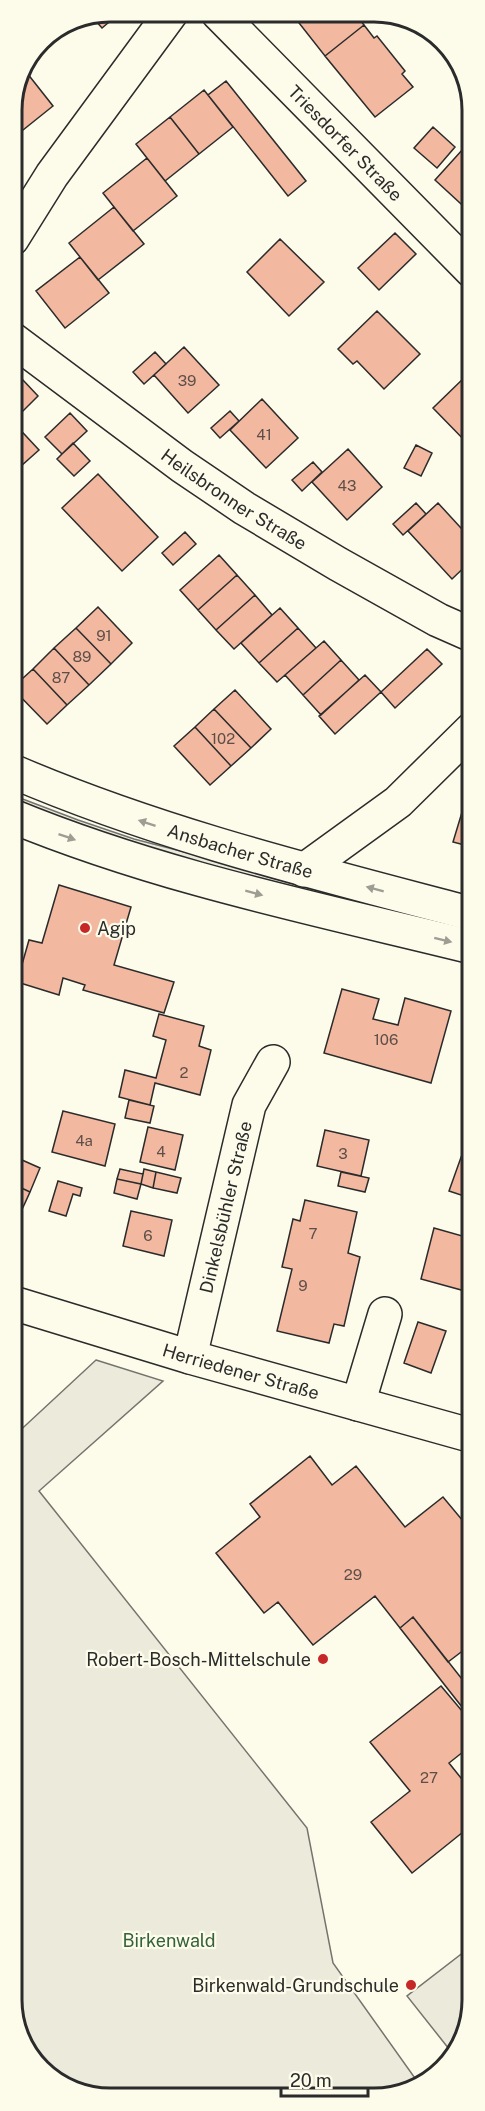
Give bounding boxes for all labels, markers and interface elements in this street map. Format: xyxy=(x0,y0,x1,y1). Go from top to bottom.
street label: Triesdorfer Straße xyxy=(284,81,407,205)
house number: 39 xyxy=(178,372,196,389)
house number: 41 xyxy=(256,426,272,443)
street label: Heilsbronner Straße xyxy=(157,444,311,554)
house number: 43 xyxy=(338,477,356,494)
house number: 91 xyxy=(96,627,112,644)
house number: 89 xyxy=(73,648,91,665)
house number: 87 xyxy=(52,669,70,686)
house number: 102 xyxy=(211,730,235,747)
one-way arrow xyxy=(138,818,156,828)
street label: Ansbacher Straße xyxy=(165,819,315,882)
one-way arrow xyxy=(58,833,76,843)
one-way arrow xyxy=(366,883,384,893)
one-way arrow xyxy=(245,888,263,898)
place label: Agip xyxy=(97,918,136,939)
marker: Agip xyxy=(78,921,92,935)
one-way arrow xyxy=(434,936,452,946)
house number: 106 xyxy=(374,1031,398,1048)
house number: 2 xyxy=(180,1064,189,1081)
street label: Dinkelsbühler Straße xyxy=(195,1119,255,1295)
house number: 4a xyxy=(75,1132,93,1149)
house number: 4 xyxy=(156,1143,166,1160)
house number: 3 xyxy=(338,1145,348,1162)
house number: 7 xyxy=(308,1225,318,1242)
house number: 6 xyxy=(143,1227,153,1244)
house number: 9 xyxy=(298,1277,308,1294)
street label: Herriedener Straße xyxy=(160,1339,322,1403)
house number: 29 xyxy=(344,1566,362,1583)
place label: Robert-Bosch-Mittelschule xyxy=(86,1649,311,1670)
marker: Robert-Bosch-Mittelschule xyxy=(316,1652,330,1666)
house number: 27 xyxy=(420,1769,438,1786)
park label: Birkenwald xyxy=(122,1930,216,1951)
place label: Birkenwald-Grundschule xyxy=(192,1975,399,1996)
marker: Birkenwald-Grundschule xyxy=(404,1978,418,1992)
scale bar xyxy=(281,2060,368,2098)
text: 20 m xyxy=(290,2070,332,2091)

